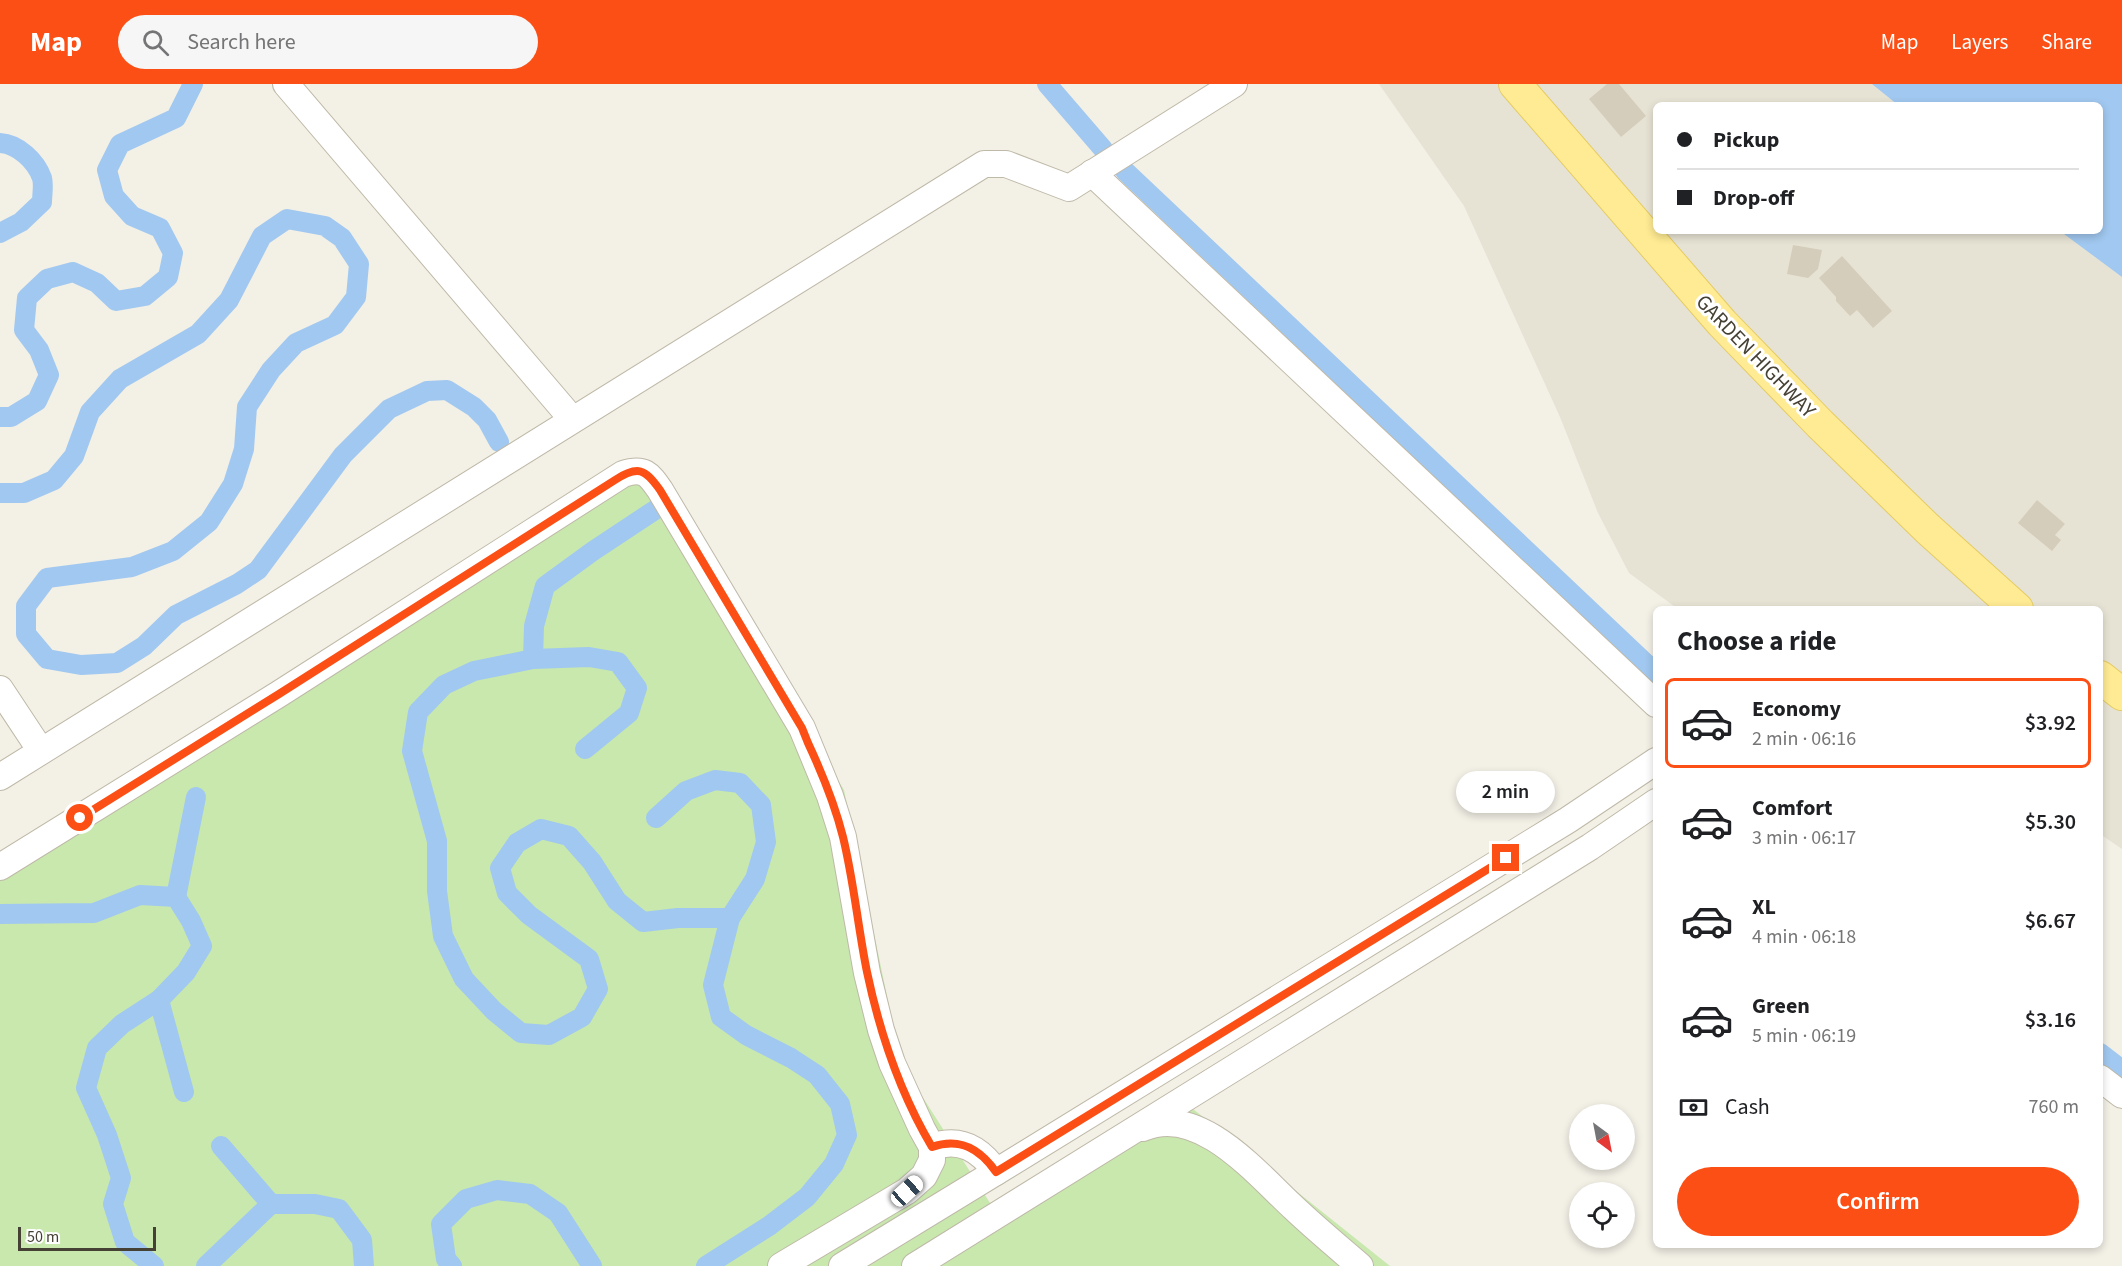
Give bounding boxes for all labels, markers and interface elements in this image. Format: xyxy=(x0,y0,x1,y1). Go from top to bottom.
search box xyxy=(118,15,538,69)
text: Map xyxy=(30,22,82,62)
icon: search xyxy=(139,26,172,59)
text: Search here xyxy=(187,26,296,58)
text: Map xyxy=(1881,27,1918,57)
text: Layers xyxy=(1951,27,2008,57)
text: Share xyxy=(2041,27,2092,57)
text: Pickup xyxy=(1713,124,1779,156)
text: Drop-off xyxy=(1713,182,1794,214)
street label: GARDEN HIGHWAY xyxy=(1689,287,1824,425)
text: Choose a ride xyxy=(1677,622,1837,661)
text: Economy xyxy=(1752,693,1841,725)
icon: car xyxy=(1680,696,1734,750)
text: $3.92 xyxy=(2025,707,2076,739)
text: 2 min · 06:16 xyxy=(1752,725,1856,753)
callout: 2 min xyxy=(1456,771,1556,813)
text: 2 min xyxy=(1482,778,1529,806)
text: Comfort xyxy=(1752,792,1833,824)
icon: car xyxy=(1680,795,1734,849)
route start xyxy=(66,804,93,831)
text: $5.30 xyxy=(2025,806,2076,838)
text: 3 min · 06:17 xyxy=(1752,824,1856,852)
route end xyxy=(1492,844,1519,871)
text: XL xyxy=(1752,891,1776,923)
icon: car xyxy=(1680,894,1734,948)
text: $6.67 xyxy=(2025,905,2076,937)
text: 4 min · 06:18 xyxy=(1752,923,1856,951)
text: Green xyxy=(1752,990,1810,1022)
icon: car xyxy=(1680,993,1734,1047)
text: $3.16 xyxy=(2025,1004,2076,1036)
text: 5 min · 06:19 xyxy=(1752,1022,1856,1050)
icon: cash xyxy=(1677,1091,1710,1124)
text: Cash xyxy=(1725,1091,1770,1123)
text: 760 m xyxy=(2029,1093,2079,1121)
north arrow xyxy=(1569,1104,1635,1170)
map controls xyxy=(1569,1104,1635,1248)
button: Confirm xyxy=(1677,1167,2079,1236)
car xyxy=(888,1172,926,1210)
button: locate xyxy=(1569,1182,1635,1248)
scale bar xyxy=(18,1224,156,1252)
text: 50 m xyxy=(27,1226,59,1248)

